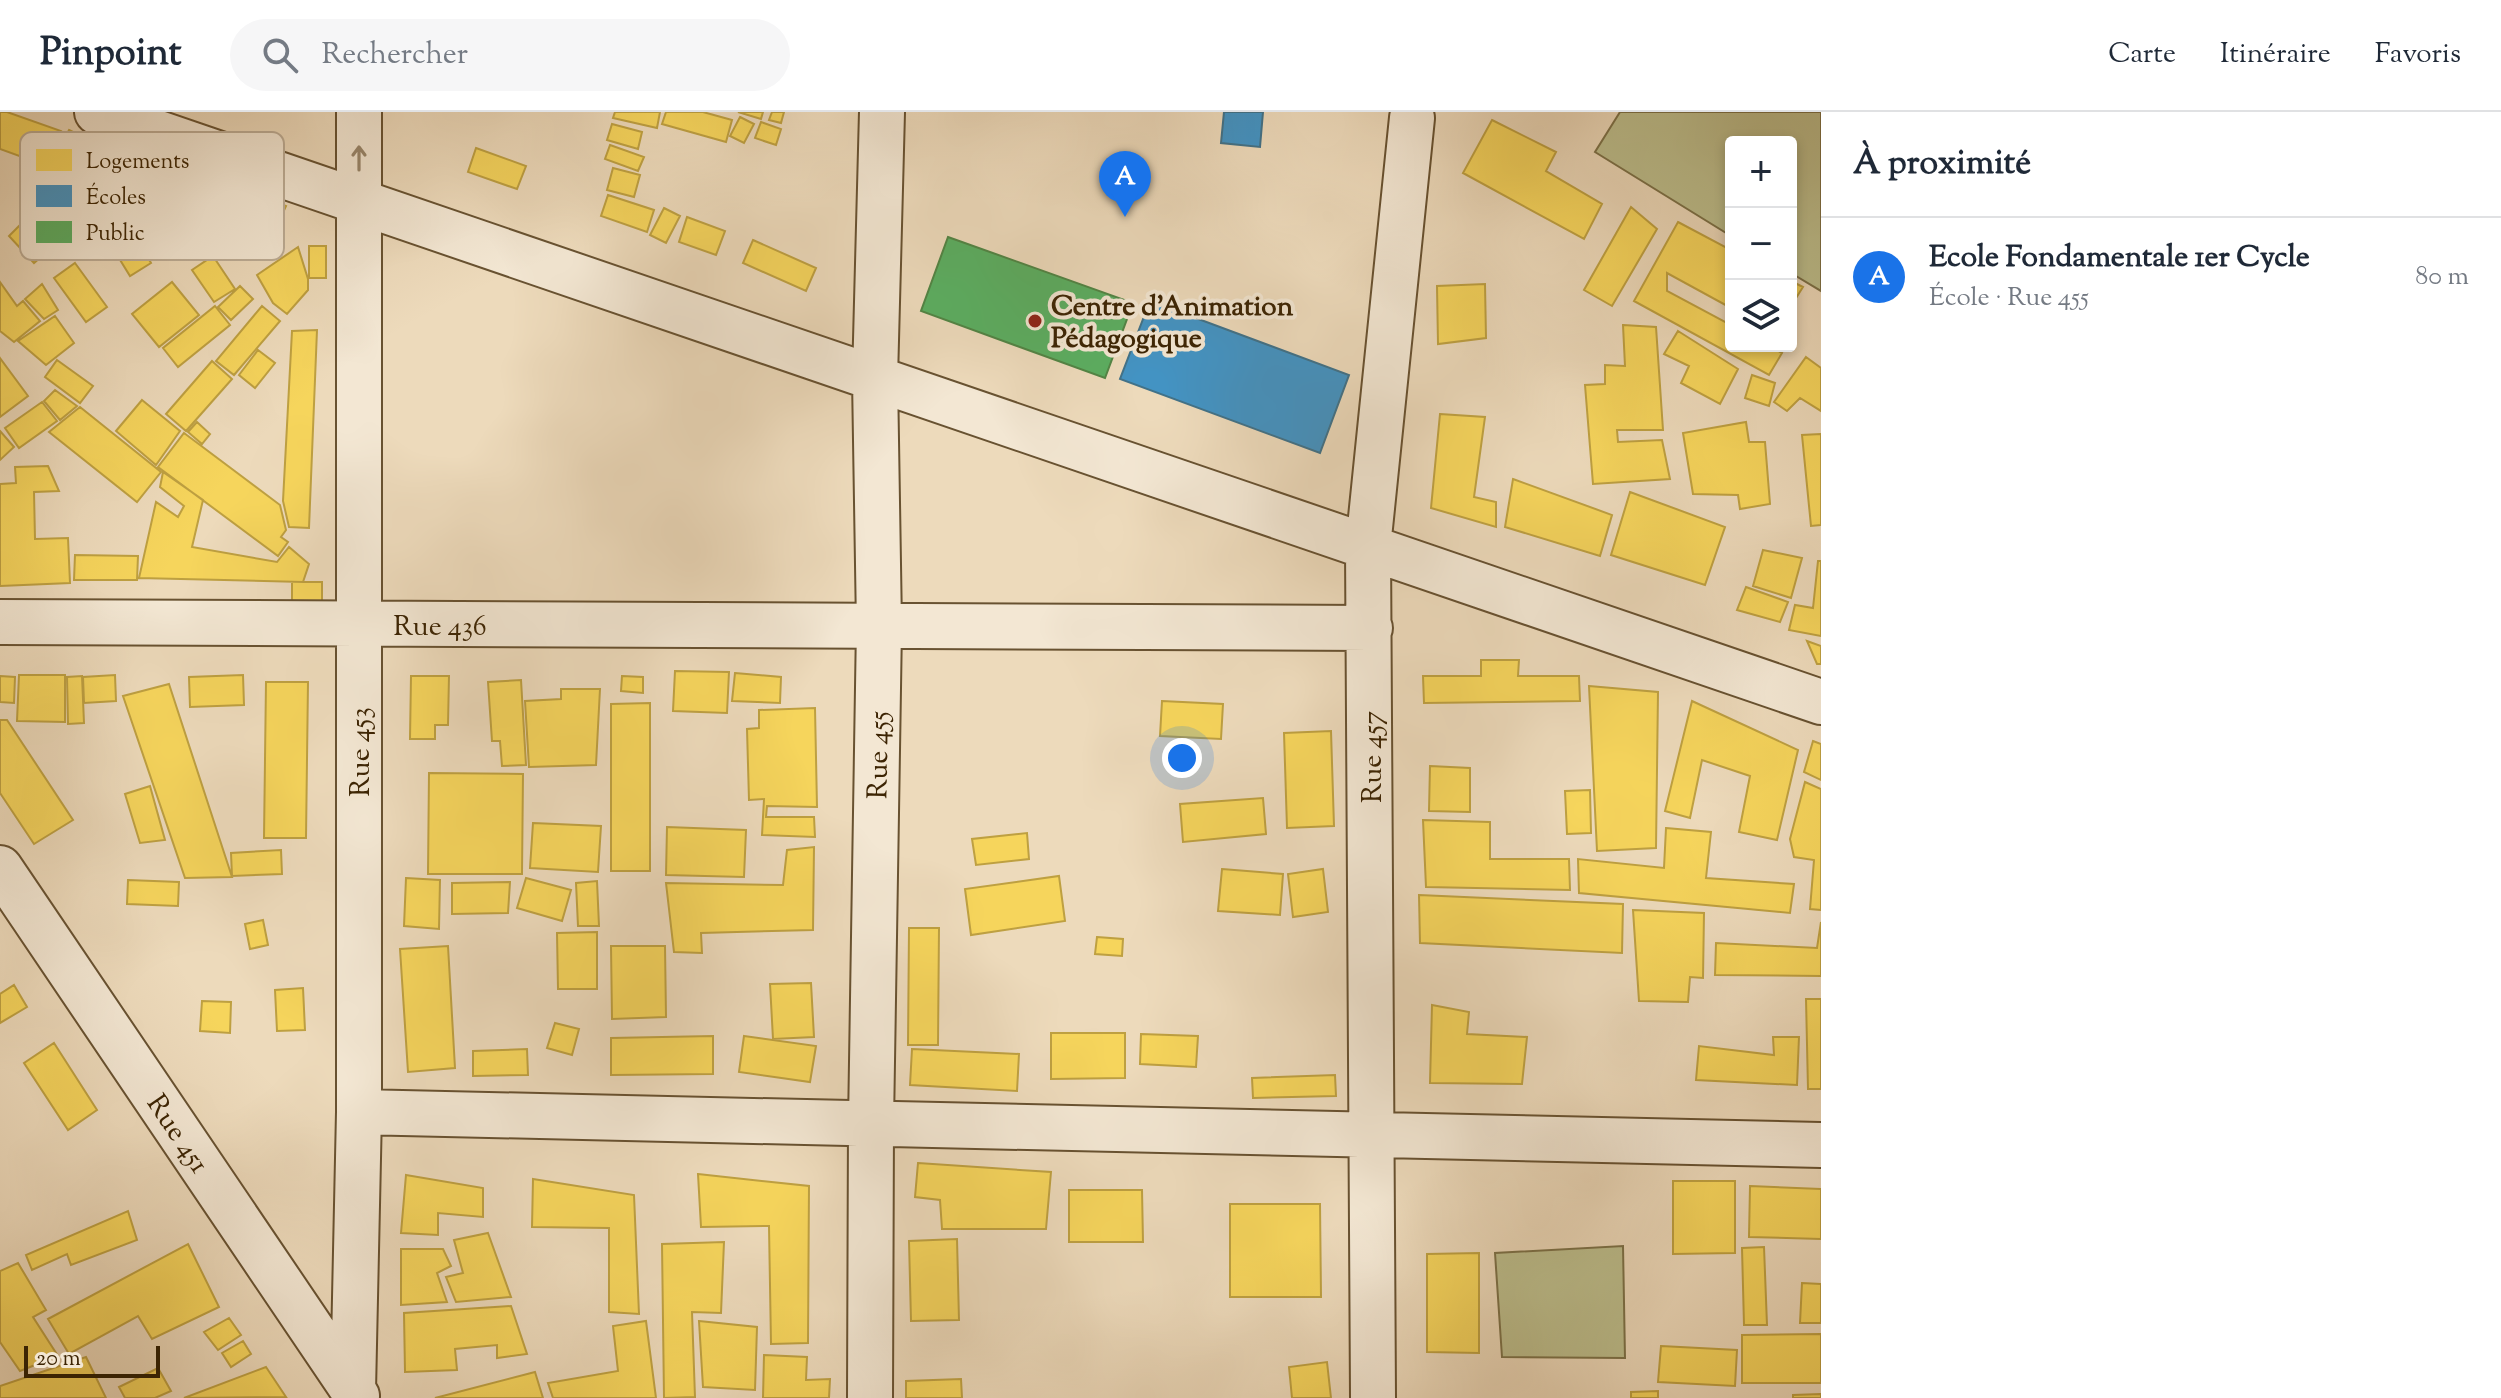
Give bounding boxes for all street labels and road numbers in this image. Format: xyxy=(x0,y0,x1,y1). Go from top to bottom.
street label: Rue 436 xyxy=(393,608,487,648)
street label: Rue 453 xyxy=(342,707,382,797)
street label: Rue 455 xyxy=(859,710,901,799)
street label: Rue 457 xyxy=(1354,711,1394,803)
street label: Rue 451 xyxy=(135,1087,218,1182)

